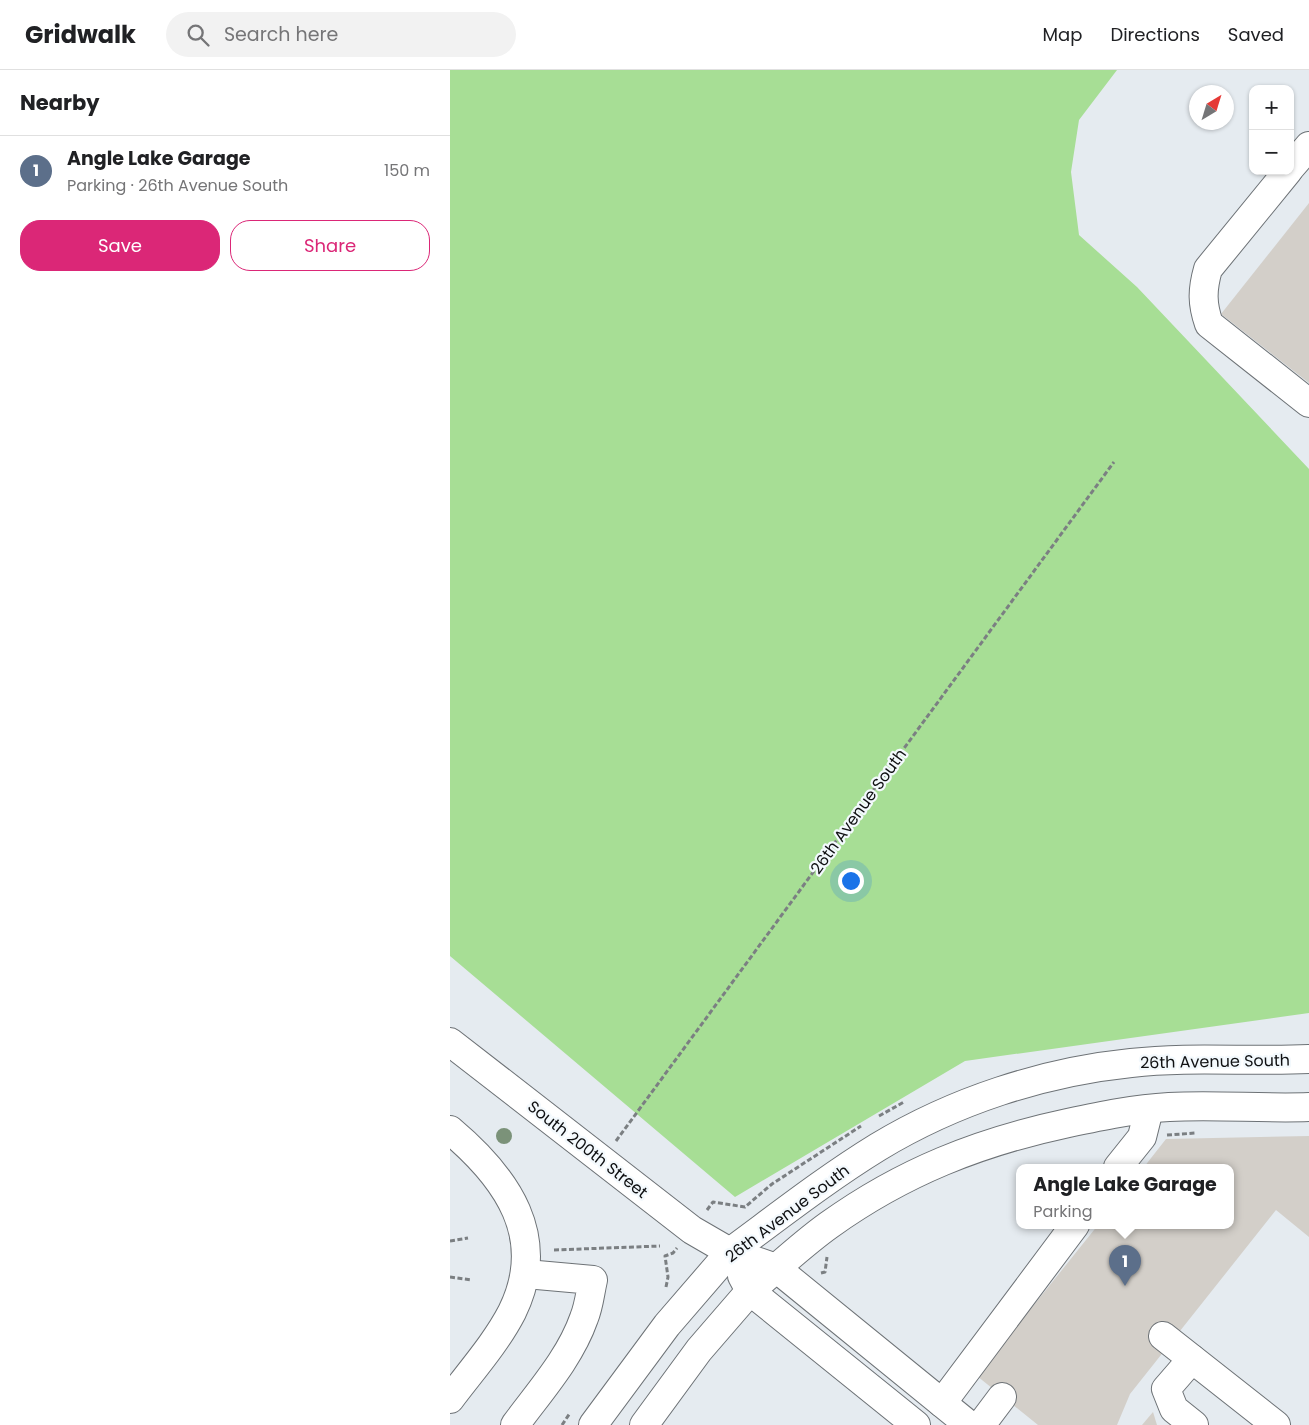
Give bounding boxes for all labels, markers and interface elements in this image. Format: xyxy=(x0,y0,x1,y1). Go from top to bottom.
search box xyxy=(166,12,516,57)
text: Gridwalk xyxy=(25,18,136,51)
icon: search xyxy=(184,21,212,49)
text: Search here xyxy=(224,21,338,48)
text: Map xyxy=(1043,22,1082,47)
text: Directions xyxy=(1110,22,1200,47)
text: Saved xyxy=(1228,22,1284,47)
north arrow xyxy=(1189,85,1234,130)
map controls xyxy=(1249,85,1294,175)
button: + xyxy=(1249,85,1294,130)
text: Nearby xyxy=(20,88,100,117)
button: − xyxy=(1249,130,1294,175)
text: Angle Lake Garage xyxy=(67,145,251,172)
text: 1 xyxy=(33,159,39,182)
text: 150 m xyxy=(384,159,430,182)
text: Parking · 26th Avenue South xyxy=(67,174,288,197)
button: Save xyxy=(20,220,220,271)
button: Share xyxy=(230,220,430,271)
street label: 26th Avenue South xyxy=(805,744,912,879)
your location xyxy=(838,868,864,894)
street label: 26th Avenue South xyxy=(1140,1049,1290,1074)
street label: South 200th Street xyxy=(523,1095,653,1204)
street label: 26th Avenue South xyxy=(720,1159,854,1268)
popup xyxy=(1016,1164,1234,1229)
text: Angle Lake Garage xyxy=(1033,1171,1217,1198)
text: Parking xyxy=(1033,1200,1093,1223)
pin: 1 xyxy=(1109,1245,1141,1286)

